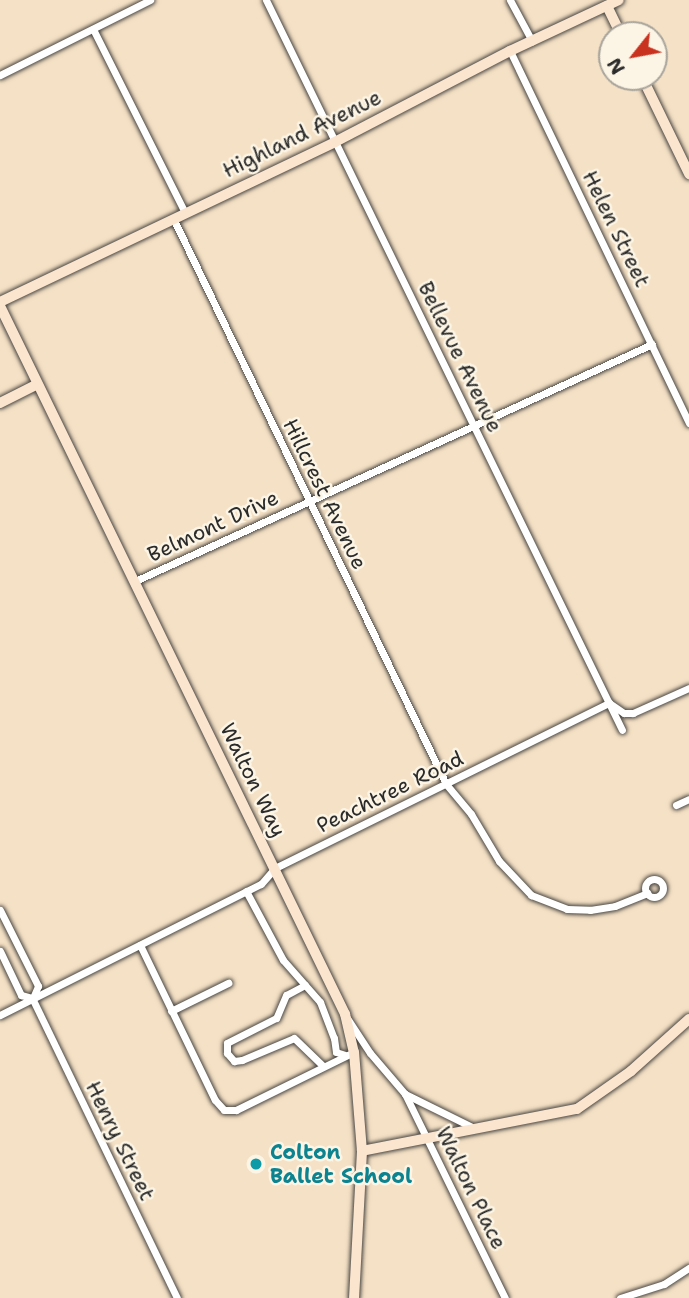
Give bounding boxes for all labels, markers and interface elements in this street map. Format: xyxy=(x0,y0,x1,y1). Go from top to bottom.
north arrow xyxy=(598,21,668,91)
text: N xyxy=(602,53,631,79)
street label: Highland Avenue xyxy=(219,85,385,183)
street label: Helen Street xyxy=(577,167,655,291)
street label: Bellevue Avenue xyxy=(413,278,507,436)
street label: Hillcrest Avenue xyxy=(278,415,372,573)
street label: Belmont Drive xyxy=(144,485,282,567)
street label: Walton Way xyxy=(215,719,291,841)
street label: Peachtree Road xyxy=(313,746,467,838)
street label: Henry Street xyxy=(80,1077,160,1205)
street label: Walton Place xyxy=(431,1123,511,1253)
place label: Colton Ballet School xyxy=(270,1139,412,1189)
marker: Colton Ballet School xyxy=(248,1156,264,1172)

